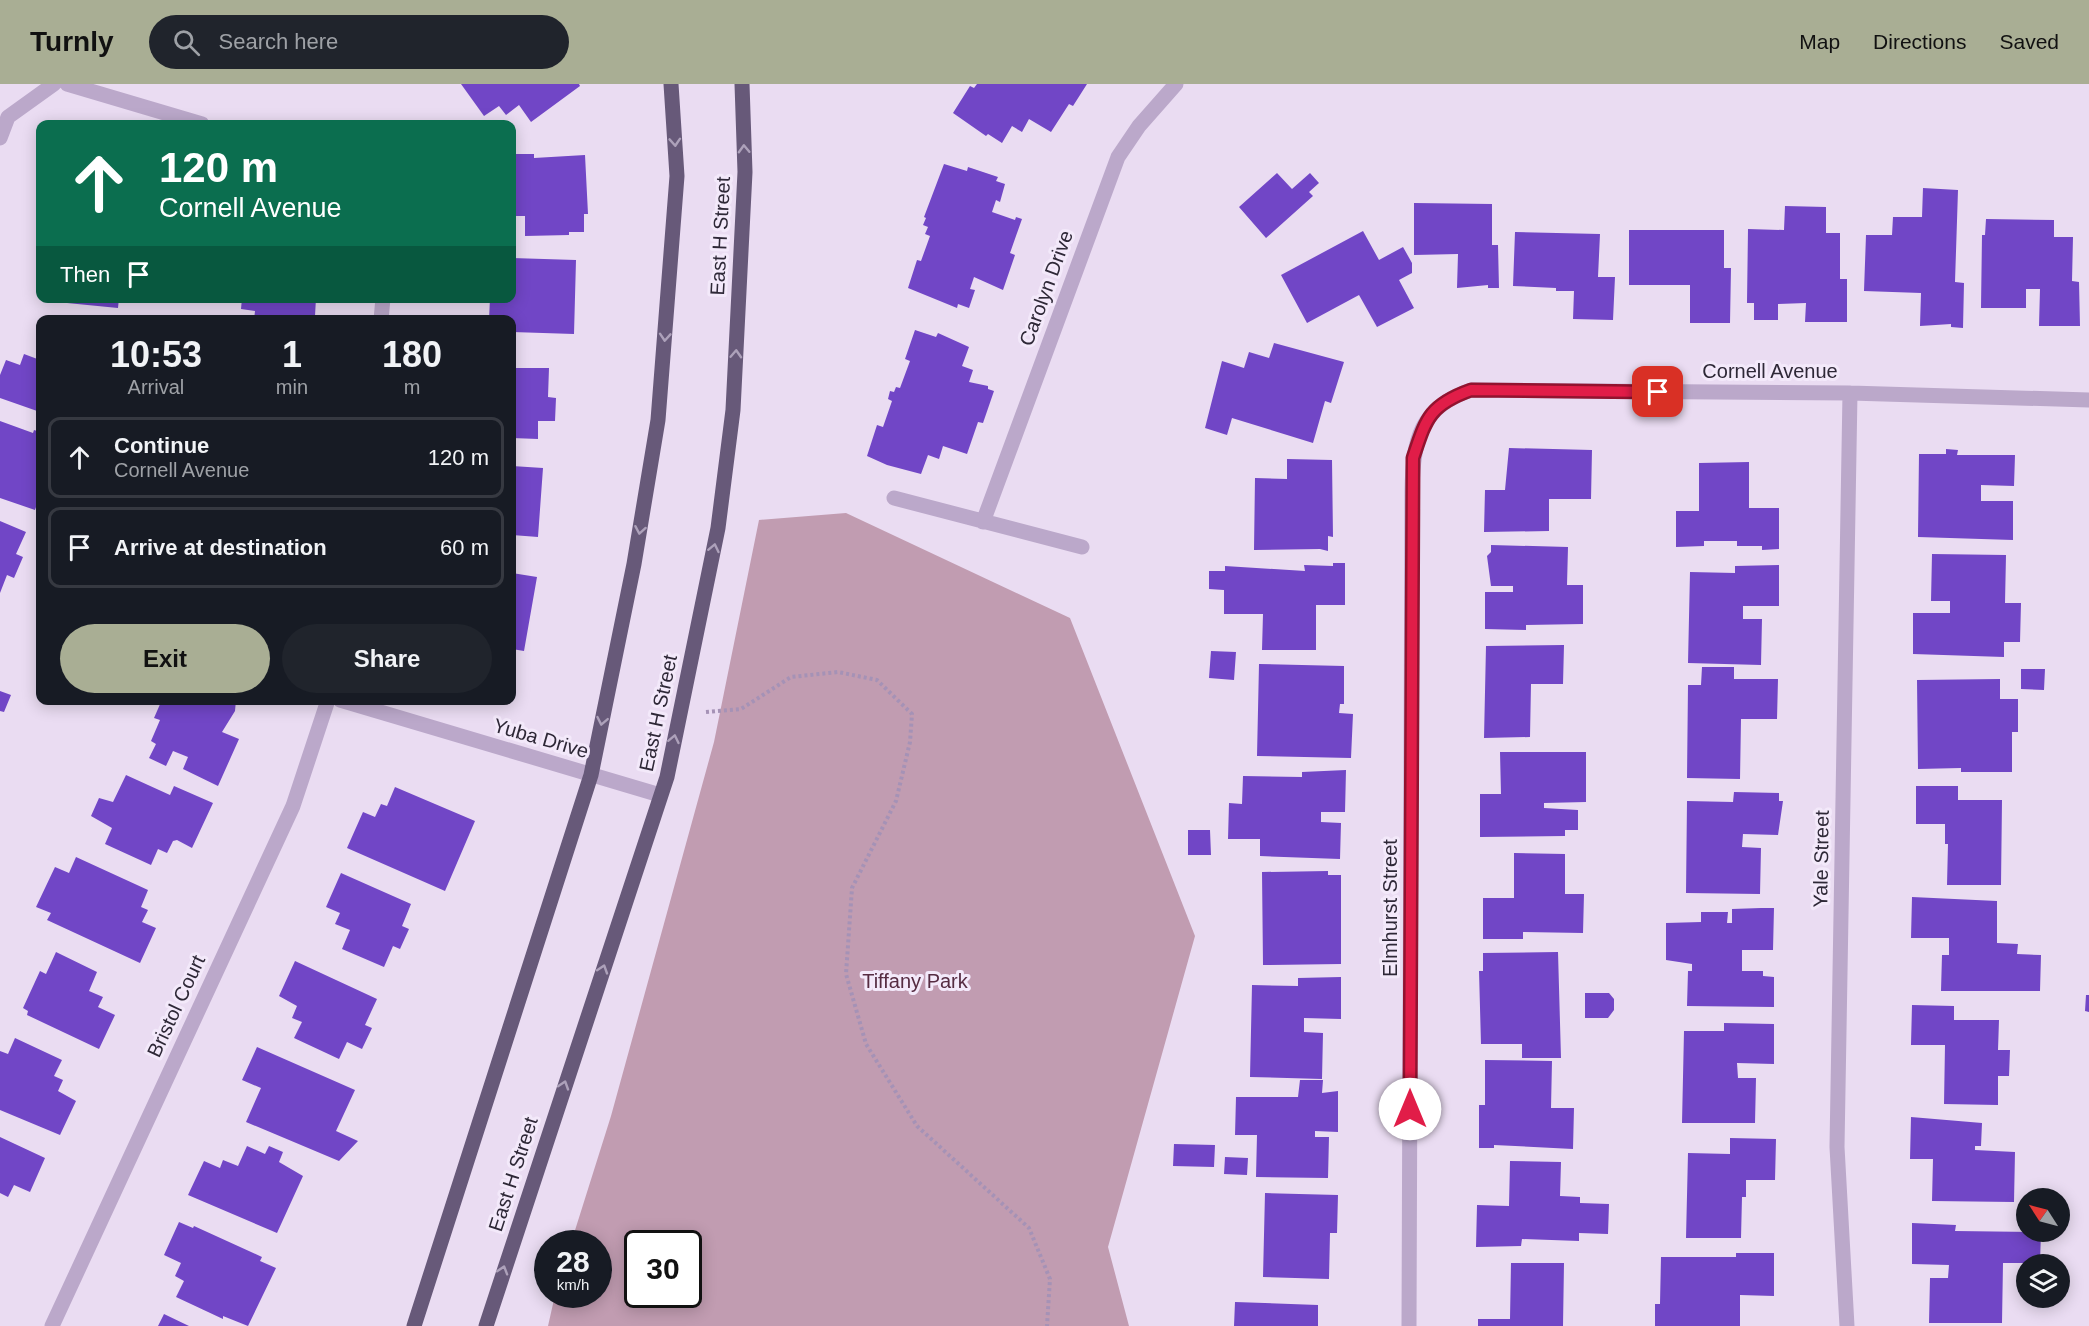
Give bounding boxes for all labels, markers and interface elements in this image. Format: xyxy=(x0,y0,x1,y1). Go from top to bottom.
search box xyxy=(149,15,569,69)
text: Turnly xyxy=(30,26,113,57)
icon: search xyxy=(170,26,203,59)
text: Search here xyxy=(218,29,338,54)
text: Map xyxy=(1799,30,1840,53)
text: Directions xyxy=(1873,30,1966,53)
text: Saved xyxy=(1999,30,2059,53)
one-way arrow xyxy=(668,138,681,147)
icon: ahead xyxy=(60,144,138,222)
text: 120 m xyxy=(159,144,278,191)
one-way arrow xyxy=(738,144,750,153)
street label: East H Street xyxy=(706,176,734,296)
text: Cornell Avenue xyxy=(159,193,342,223)
street label: Carolyn Drive xyxy=(1015,227,1077,349)
icon: arrive xyxy=(122,258,155,291)
text: Then xyxy=(60,262,110,287)
one-way arrow xyxy=(659,332,672,341)
text: 10:53 xyxy=(110,334,202,375)
text: 1 xyxy=(282,334,302,375)
text: 180 xyxy=(382,334,442,375)
one-way arrow xyxy=(729,350,742,359)
street label: Cornell Avenue xyxy=(1702,360,1838,382)
pin xyxy=(1632,366,1683,417)
icon: arrive xyxy=(1641,375,1674,408)
text: Arrival xyxy=(128,376,184,398)
text: min xyxy=(276,376,308,398)
text: m xyxy=(404,376,420,398)
text: Continue xyxy=(114,433,209,458)
icon: ahead xyxy=(63,441,96,474)
text: 120 m xyxy=(428,445,489,470)
text: Cornell Avenue xyxy=(114,459,249,481)
one-way arrow xyxy=(634,525,647,535)
icon: arrive xyxy=(63,531,96,564)
text: Arrive at destination xyxy=(114,535,327,560)
text: 60 m xyxy=(440,535,489,560)
one-way arrow xyxy=(707,543,720,553)
button: Exit xyxy=(60,624,270,693)
button: Share xyxy=(282,624,492,693)
street label: East H Street xyxy=(635,652,681,773)
street label: Yuba Drive xyxy=(491,714,591,762)
one-way arrow xyxy=(596,716,609,726)
one-way arrow xyxy=(667,734,680,744)
street label: Yale Street xyxy=(1809,810,1833,908)
street label: Elmhurst Street xyxy=(1379,839,1401,977)
street label: Bristol Court xyxy=(143,951,209,1061)
one-way arrow xyxy=(595,964,608,975)
park label: Tiffany Park xyxy=(862,970,969,992)
position arrow xyxy=(1378,1077,1442,1141)
one-way arrow xyxy=(557,1080,569,1091)
street label: East H Street xyxy=(484,1114,542,1234)
north arrow xyxy=(2016,1188,2070,1242)
map controls xyxy=(2016,1188,2070,1308)
speed limit sign: 30 xyxy=(624,1230,702,1308)
text: 28 xyxy=(556,1245,590,1278)
button: layers xyxy=(2016,1254,2070,1308)
one-way arrow xyxy=(496,1265,508,1276)
text: km/h xyxy=(557,1276,589,1293)

